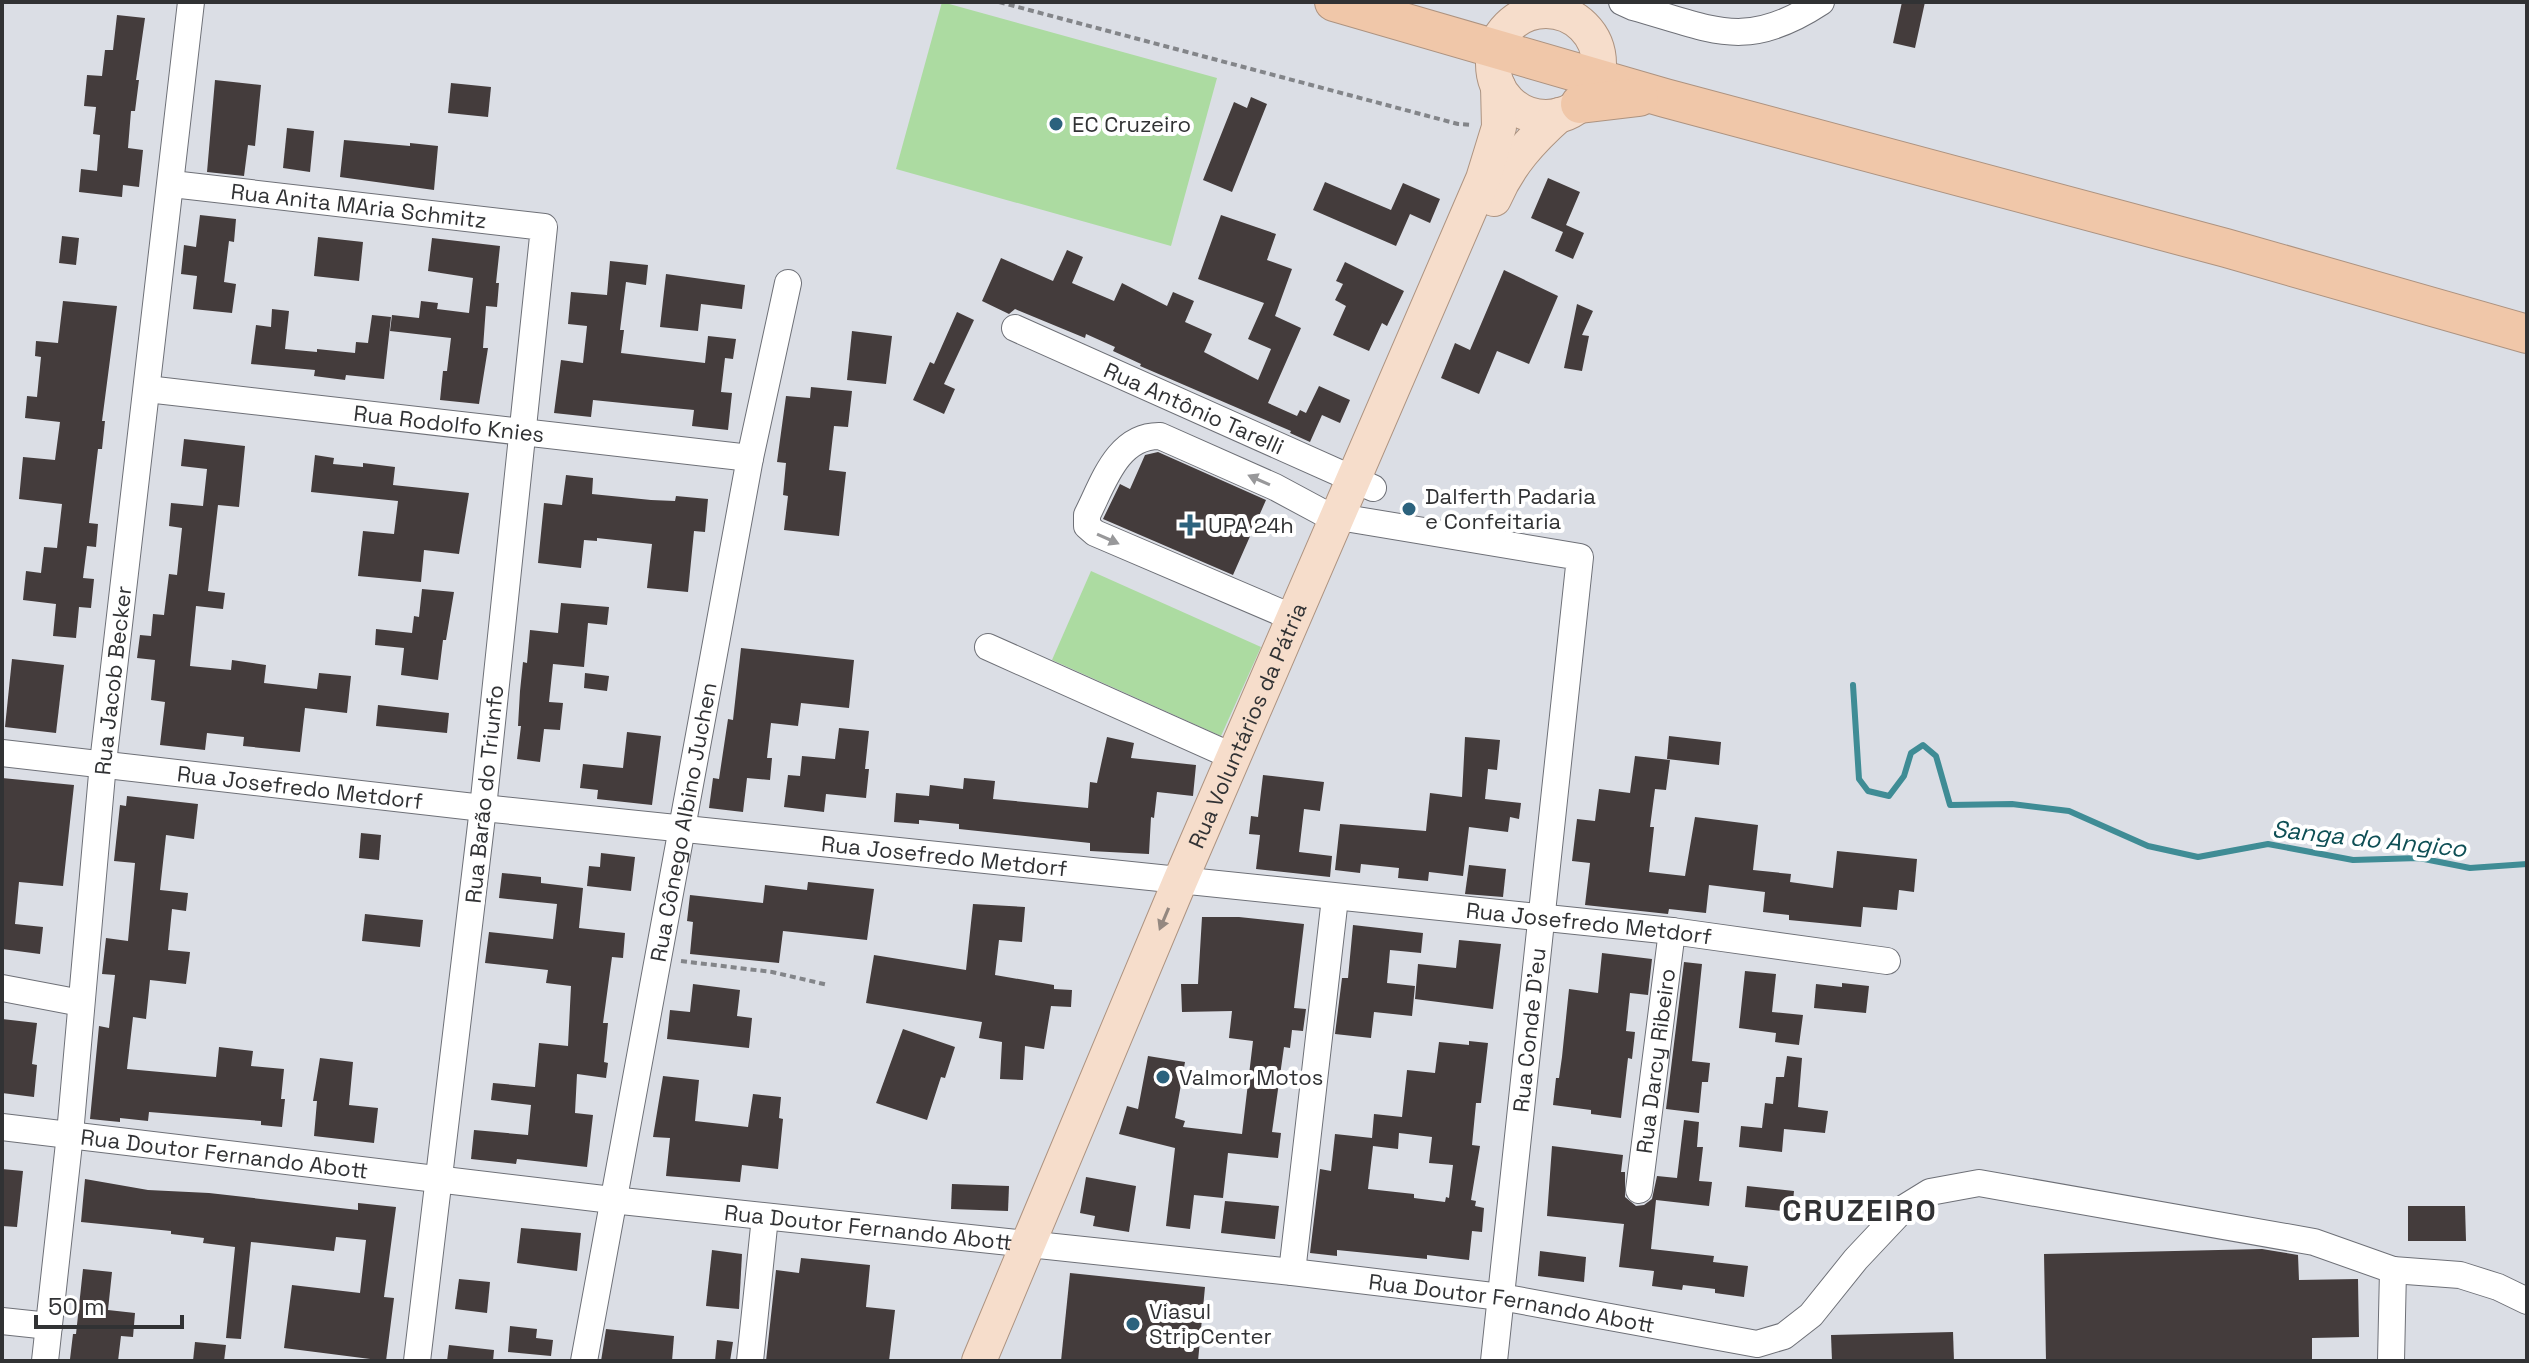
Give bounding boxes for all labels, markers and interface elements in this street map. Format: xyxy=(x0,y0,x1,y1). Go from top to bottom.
place label: EC Cruzeiro xyxy=(1072,110,1191,138)
marker: EC Cruzeiro xyxy=(1047,115,1065,133)
street label: Rua Anita MAria Schmitz xyxy=(229,177,488,234)
street label: Rua Antônio Tarelli xyxy=(1100,356,1288,460)
street label: Rua Rodolfo Knies xyxy=(352,399,546,448)
one-way arrow xyxy=(1248,474,1271,487)
place label: Dalferth Padaria e Confeitaria xyxy=(1425,482,1596,535)
marker: Dalferth Padaria e Confeitaria xyxy=(1400,500,1418,518)
place label: UPA 24h xyxy=(1208,511,1294,539)
marker: UPA 24h xyxy=(1179,514,1201,536)
one-way arrow xyxy=(1096,533,1120,546)
street label: Rua Jacob Becker xyxy=(88,584,137,776)
street label: Rua Voluntários da Pátria xyxy=(1182,598,1313,852)
street label: Rua Cônego Albino Juchen xyxy=(644,680,723,964)
street label: Rua Barão do Triunfo xyxy=(459,683,509,905)
street label: Rua Josefredo Metdorf xyxy=(176,759,425,815)
water label: Sanga do Angico xyxy=(2270,813,2469,864)
street label: Rua Josefredo Metdorf xyxy=(820,829,1069,882)
street label: Rua Josefredo Metdorf xyxy=(1465,896,1714,950)
one-way arrow xyxy=(1157,907,1170,931)
street label: Rua Conde D'eu xyxy=(1506,946,1552,1114)
street label: Rua Darcy Ribeiro xyxy=(1630,967,1681,1155)
place label: Valmor Motos xyxy=(1179,1063,1323,1091)
marker: Valmor Motos xyxy=(1154,1068,1172,1086)
street label: Rua Doutor Fernando Abott xyxy=(79,1123,370,1185)
district label: CRUZEIRO xyxy=(1782,1191,1938,1230)
street label: Rua Doutor Fernando Abott xyxy=(723,1198,1014,1256)
street label: Rua Doutor Fernando Abott xyxy=(1367,1267,1657,1339)
scale bar xyxy=(36,1279,182,1329)
text: 50 m xyxy=(48,1291,105,1322)
place label: Viasul StripCenter xyxy=(1149,1297,1272,1350)
marker: Viasul StripCenter xyxy=(1124,1315,1142,1333)

